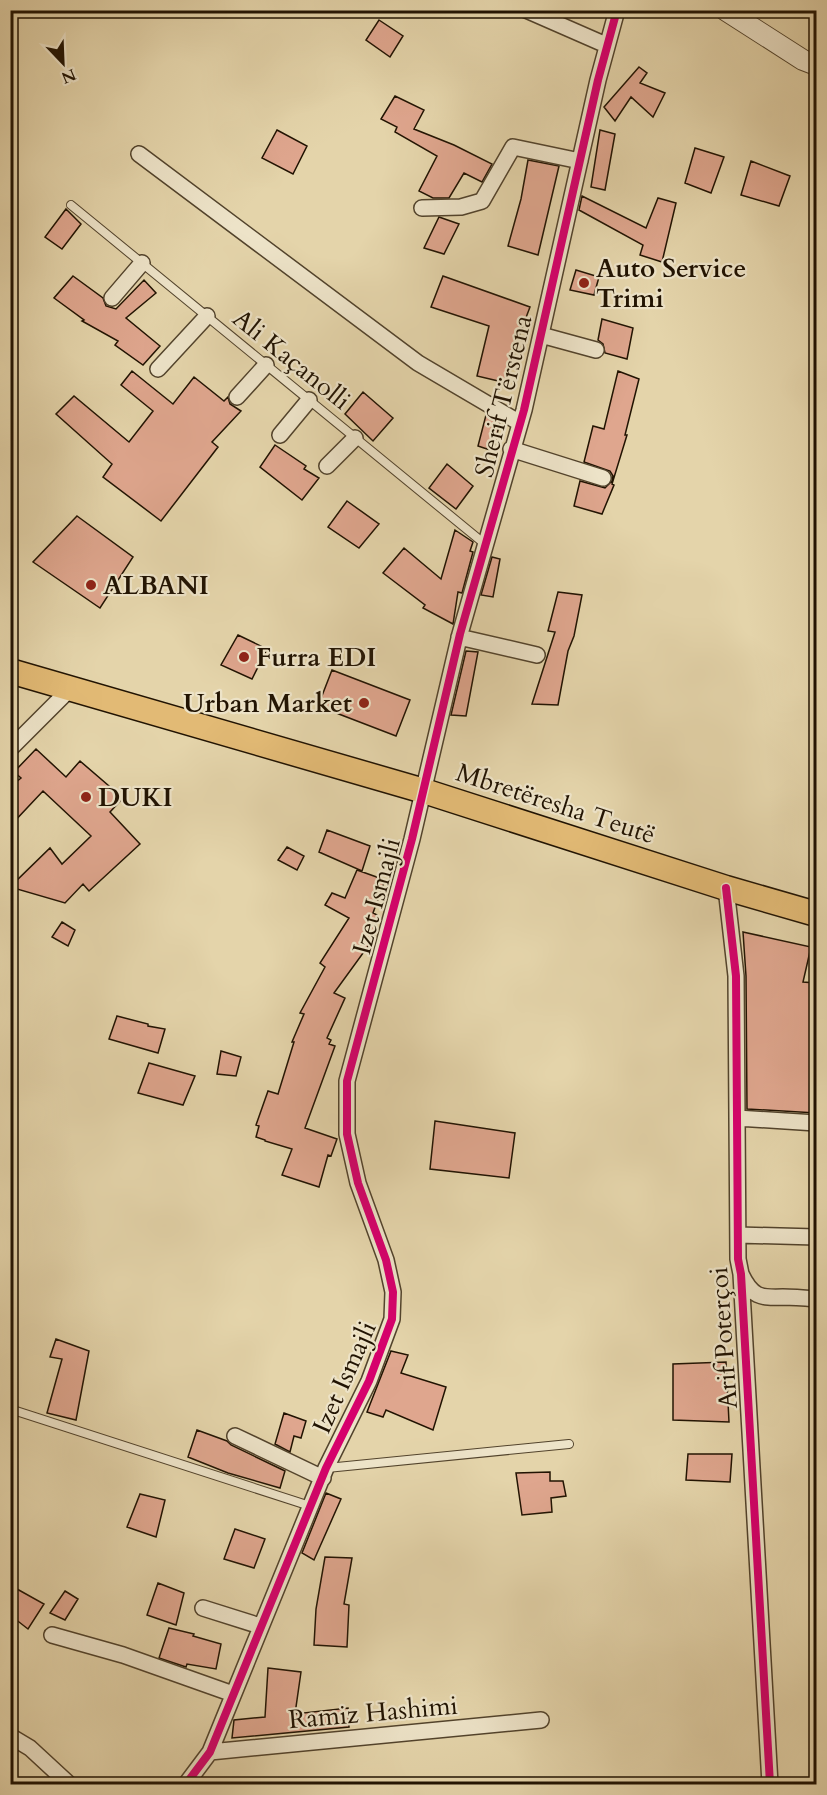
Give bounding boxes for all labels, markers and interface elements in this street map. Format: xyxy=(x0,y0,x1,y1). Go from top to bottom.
north arrow xyxy=(33,33,93,93)
text: N xyxy=(58,63,79,89)
place label: Auto Service Trimi xyxy=(596,251,746,316)
marker: Auto Service Trimi xyxy=(577,276,591,290)
street label: Ali Kaçanolli xyxy=(225,301,358,418)
street label: Sherif Tërstena xyxy=(466,311,541,481)
place label: ALBANI xyxy=(103,568,209,603)
marker: ALBANI xyxy=(84,578,98,592)
place label: Furra EDI xyxy=(256,640,376,675)
marker: Furra EDI xyxy=(237,650,251,664)
place label: Urban Market xyxy=(183,686,352,721)
marker: Urban Market xyxy=(357,696,371,710)
street label: Mbretëresha Teutë xyxy=(452,755,660,852)
place label: DUKI xyxy=(98,780,173,815)
marker: DUKI xyxy=(79,790,93,804)
street label: Izet Ismajli xyxy=(344,834,409,958)
street label: Arif Poterçoi xyxy=(701,1266,746,1410)
street label: Izet Ismajli xyxy=(304,1315,385,1439)
street label: Ramiz Hashimi xyxy=(287,1688,459,1737)

